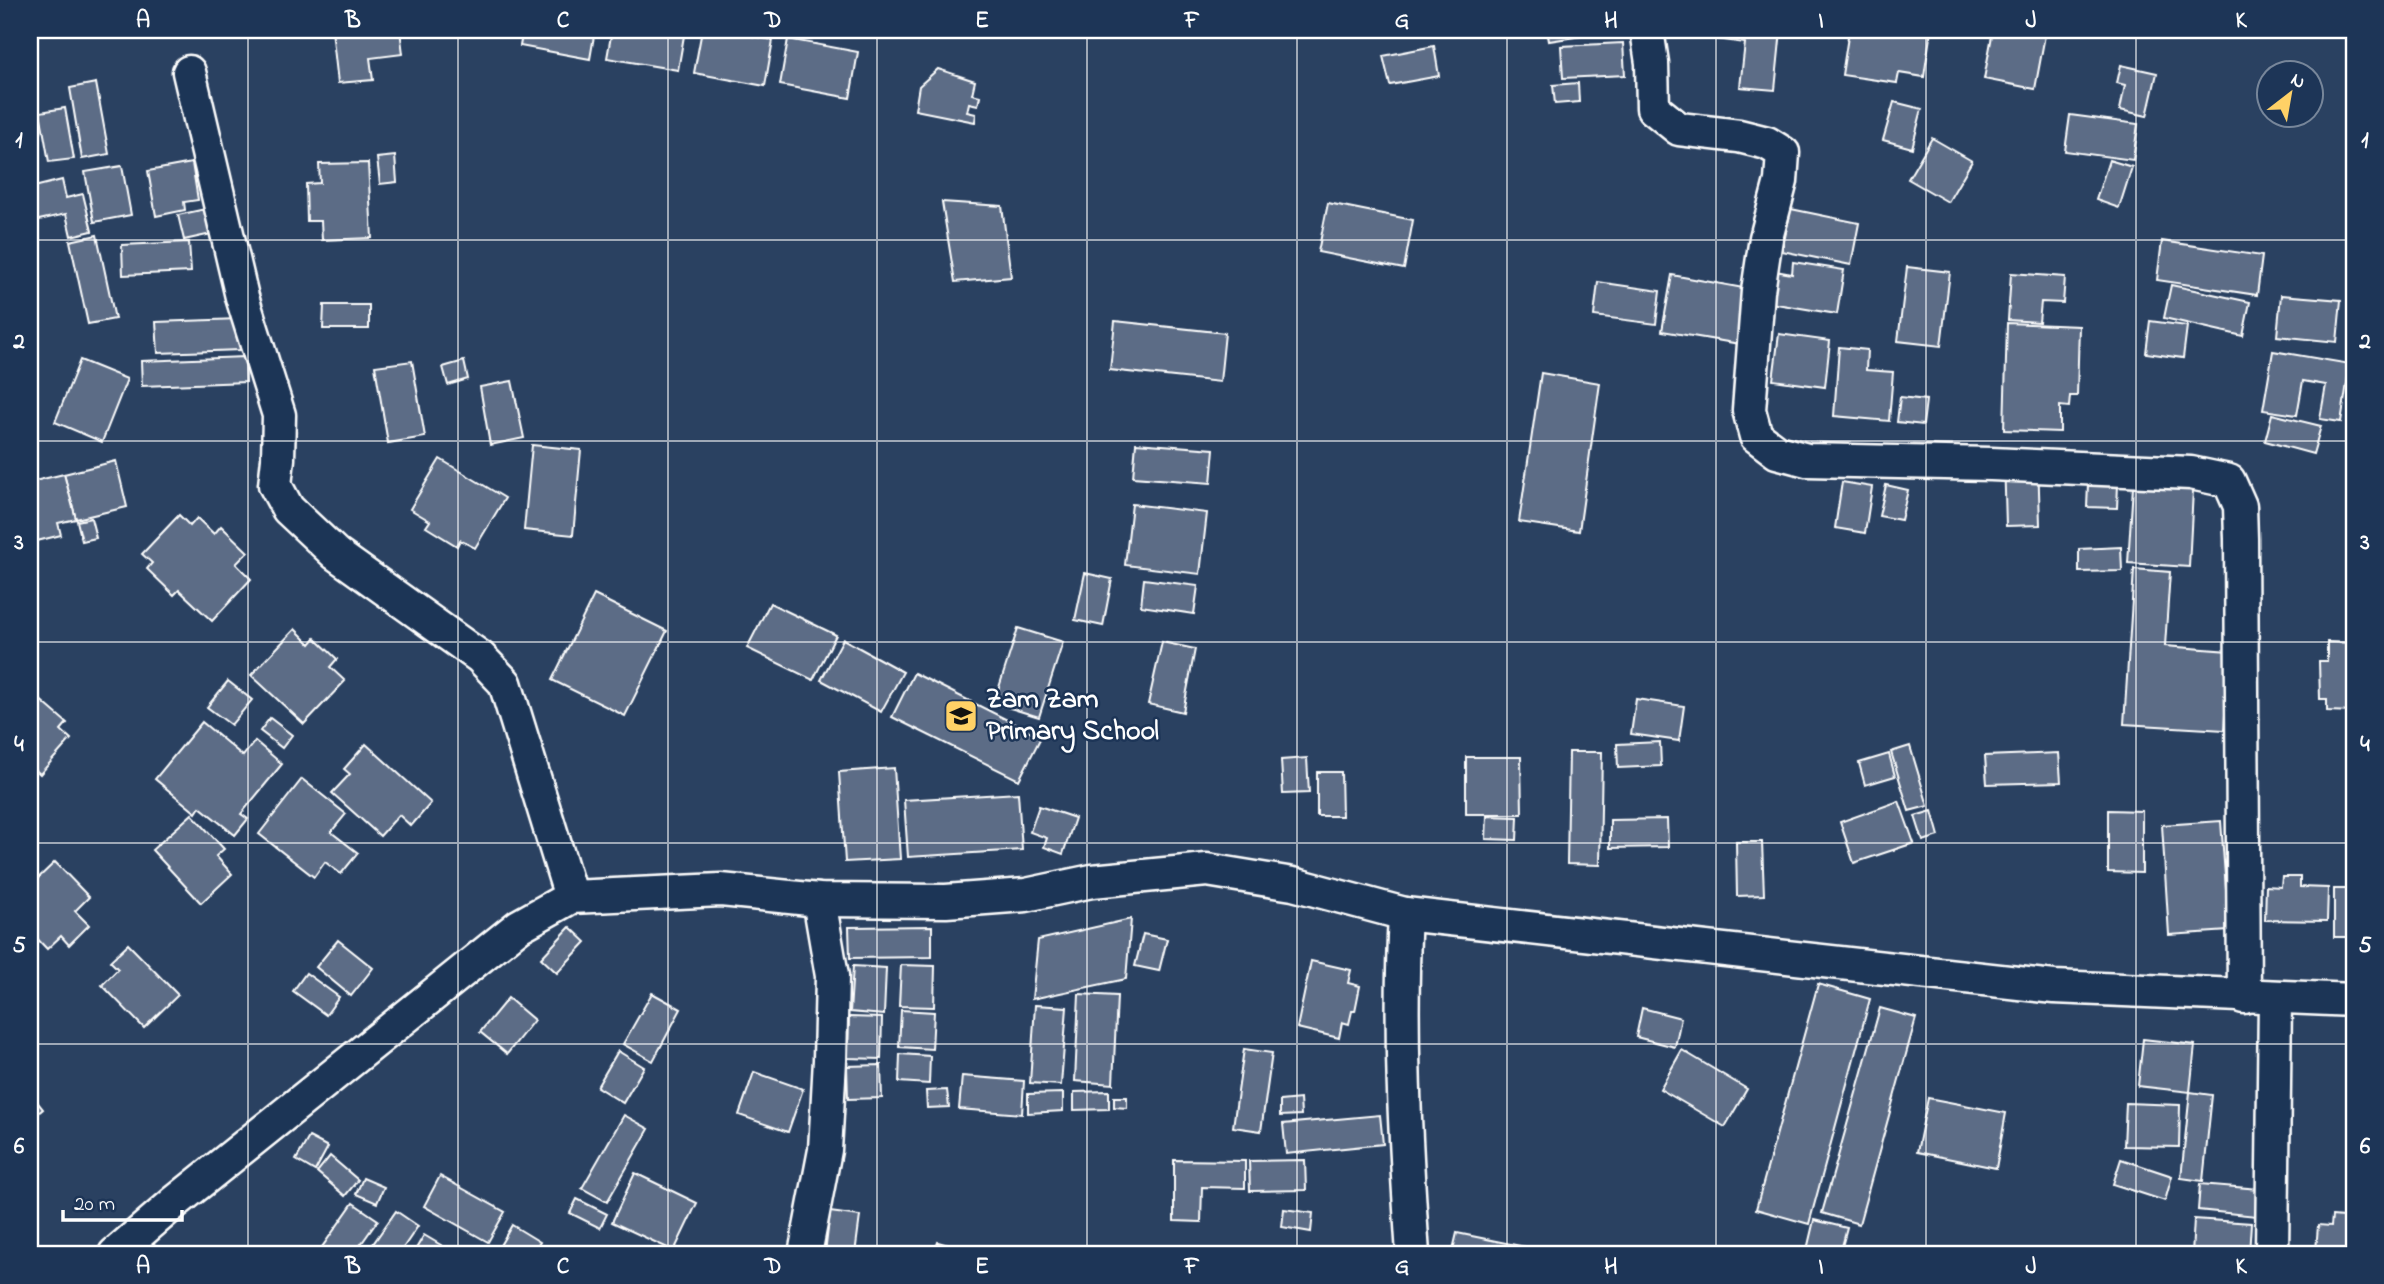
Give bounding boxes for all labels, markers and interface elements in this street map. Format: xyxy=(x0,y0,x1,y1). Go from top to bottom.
text: A xyxy=(136,5,150,38)
text: B xyxy=(344,5,361,38)
text: C xyxy=(557,5,570,38)
text: D xyxy=(764,5,781,38)
text: E xyxy=(975,5,989,38)
text: F xyxy=(1184,5,1200,38)
text: G xyxy=(1395,5,1409,38)
text: H xyxy=(1604,5,1618,38)
text: I xyxy=(1818,5,1824,38)
text: J xyxy=(2025,5,2037,38)
text: K xyxy=(2235,5,2247,38)
north arrow xyxy=(2254,60,2324,130)
text: N xyxy=(2285,67,2310,97)
text: 1 xyxy=(15,125,23,158)
text: 1 xyxy=(2361,125,2369,158)
text: 2 xyxy=(12,326,25,359)
text: 2 xyxy=(2358,326,2371,359)
text: 3 xyxy=(13,527,24,560)
text: 3 xyxy=(2359,527,2370,560)
place label: Zam Zam Primary School xyxy=(986,680,1159,753)
school or university icon: Zam Zam Primary School xyxy=(942,697,980,735)
text: 4 xyxy=(14,729,24,762)
text: 4 xyxy=(2360,729,2370,762)
text: 5 xyxy=(12,930,26,963)
text: 5 xyxy=(2358,930,2372,963)
text: 6 xyxy=(14,1131,25,1164)
text: 6 xyxy=(2360,1131,2371,1164)
scale bar xyxy=(63,1179,182,1223)
text: 20 m xyxy=(74,1190,115,1220)
text: A xyxy=(136,1251,150,1284)
text: B xyxy=(344,1251,361,1284)
text: C xyxy=(557,1251,570,1284)
text: D xyxy=(764,1251,781,1284)
text: E xyxy=(975,1251,989,1284)
text: F xyxy=(1184,1251,1200,1284)
text: G xyxy=(1395,1251,1409,1284)
text: H xyxy=(1604,1251,1618,1284)
text: I xyxy=(1818,1251,1824,1284)
text: J xyxy=(2025,1251,2037,1284)
text: K xyxy=(2235,1251,2247,1284)

